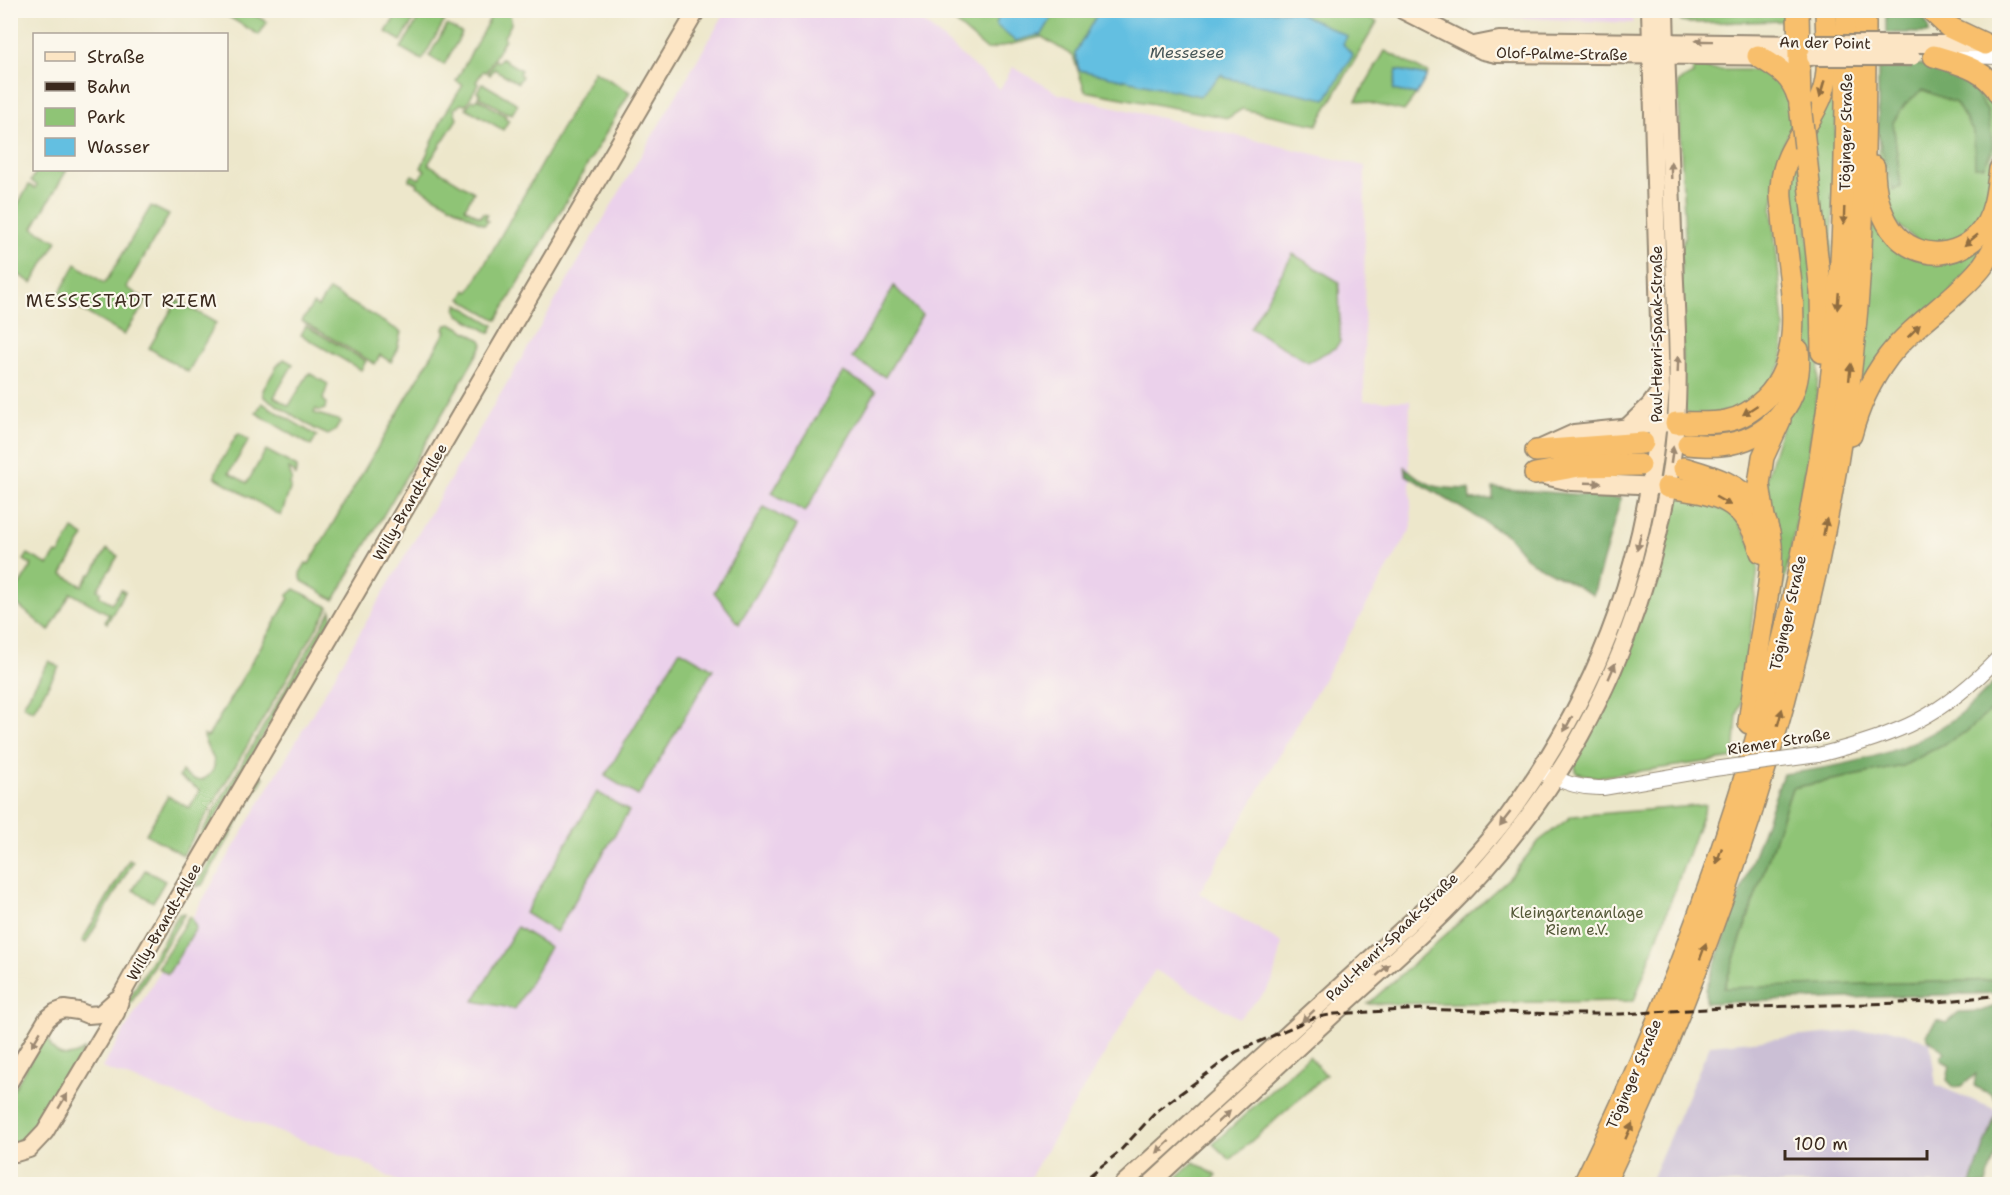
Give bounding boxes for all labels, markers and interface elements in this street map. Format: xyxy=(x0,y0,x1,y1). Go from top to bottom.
street label: An der Point xyxy=(1779,32,1871,54)
legend xyxy=(33,33,228,171)
one-way arrow xyxy=(1694,37,1713,46)
water label: Messesee xyxy=(1150,42,1224,63)
street label: Olof-Palme-Straße xyxy=(1496,43,1628,65)
text: Straße xyxy=(87,45,145,69)
street label: Töginger Straße xyxy=(1835,73,1857,191)
text: Bahn xyxy=(87,75,131,99)
one-way arrow xyxy=(1817,80,1826,98)
text: Park xyxy=(87,105,126,129)
text: Wasser xyxy=(87,135,150,159)
one-way arrow xyxy=(1666,160,1675,179)
one-way arrow xyxy=(1840,206,1849,225)
one-way arrow xyxy=(1963,234,1979,247)
street label: Paul-Henri-Spaak-Straße xyxy=(1647,245,1667,423)
district label: MESSESTADT RIEM xyxy=(26,289,218,313)
one-way arrow xyxy=(1834,291,1843,310)
one-way arrow xyxy=(1906,324,1920,338)
one-way arrow xyxy=(1673,355,1683,374)
one-way arrow xyxy=(1845,363,1855,382)
one-way arrow xyxy=(1741,405,1758,416)
street label: Willy-Brandt-Allee xyxy=(368,440,452,564)
one-way arrow xyxy=(1667,445,1676,464)
one-way arrow xyxy=(1583,478,1602,487)
one-way arrow xyxy=(1715,496,1732,506)
one-way arrow xyxy=(1821,517,1830,536)
one-way arrow xyxy=(1633,533,1643,552)
street label: Töginger Straße xyxy=(1765,553,1811,673)
one-way arrow xyxy=(1608,662,1617,680)
one-way arrow xyxy=(1776,708,1786,726)
one-way arrow xyxy=(1563,715,1573,732)
street label: Riemer Straße xyxy=(1726,724,1832,760)
one-way arrow xyxy=(1499,812,1511,827)
one-way arrow xyxy=(1713,847,1723,865)
street label: Willy-Brandt-Allee xyxy=(122,860,206,984)
street label: Paul-Henri-Spaak-Straße xyxy=(1321,868,1463,1006)
park label: Kleingartenanlage Riem e.V. xyxy=(1510,903,1644,940)
one-way arrow xyxy=(1699,942,1708,960)
one-way arrow xyxy=(1375,963,1390,977)
one-way arrow xyxy=(1301,1009,1315,1023)
street label: Töginger Straße xyxy=(1602,1016,1666,1132)
one-way arrow xyxy=(30,1031,41,1047)
one-way arrow xyxy=(58,1092,68,1109)
one-way arrow xyxy=(1216,1110,1230,1124)
one-way arrow xyxy=(1624,1122,1634,1140)
scale bar xyxy=(1785,1123,1928,1161)
text: 100 m xyxy=(1794,1132,1848,1156)
one-way arrow xyxy=(1156,1140,1171,1153)

